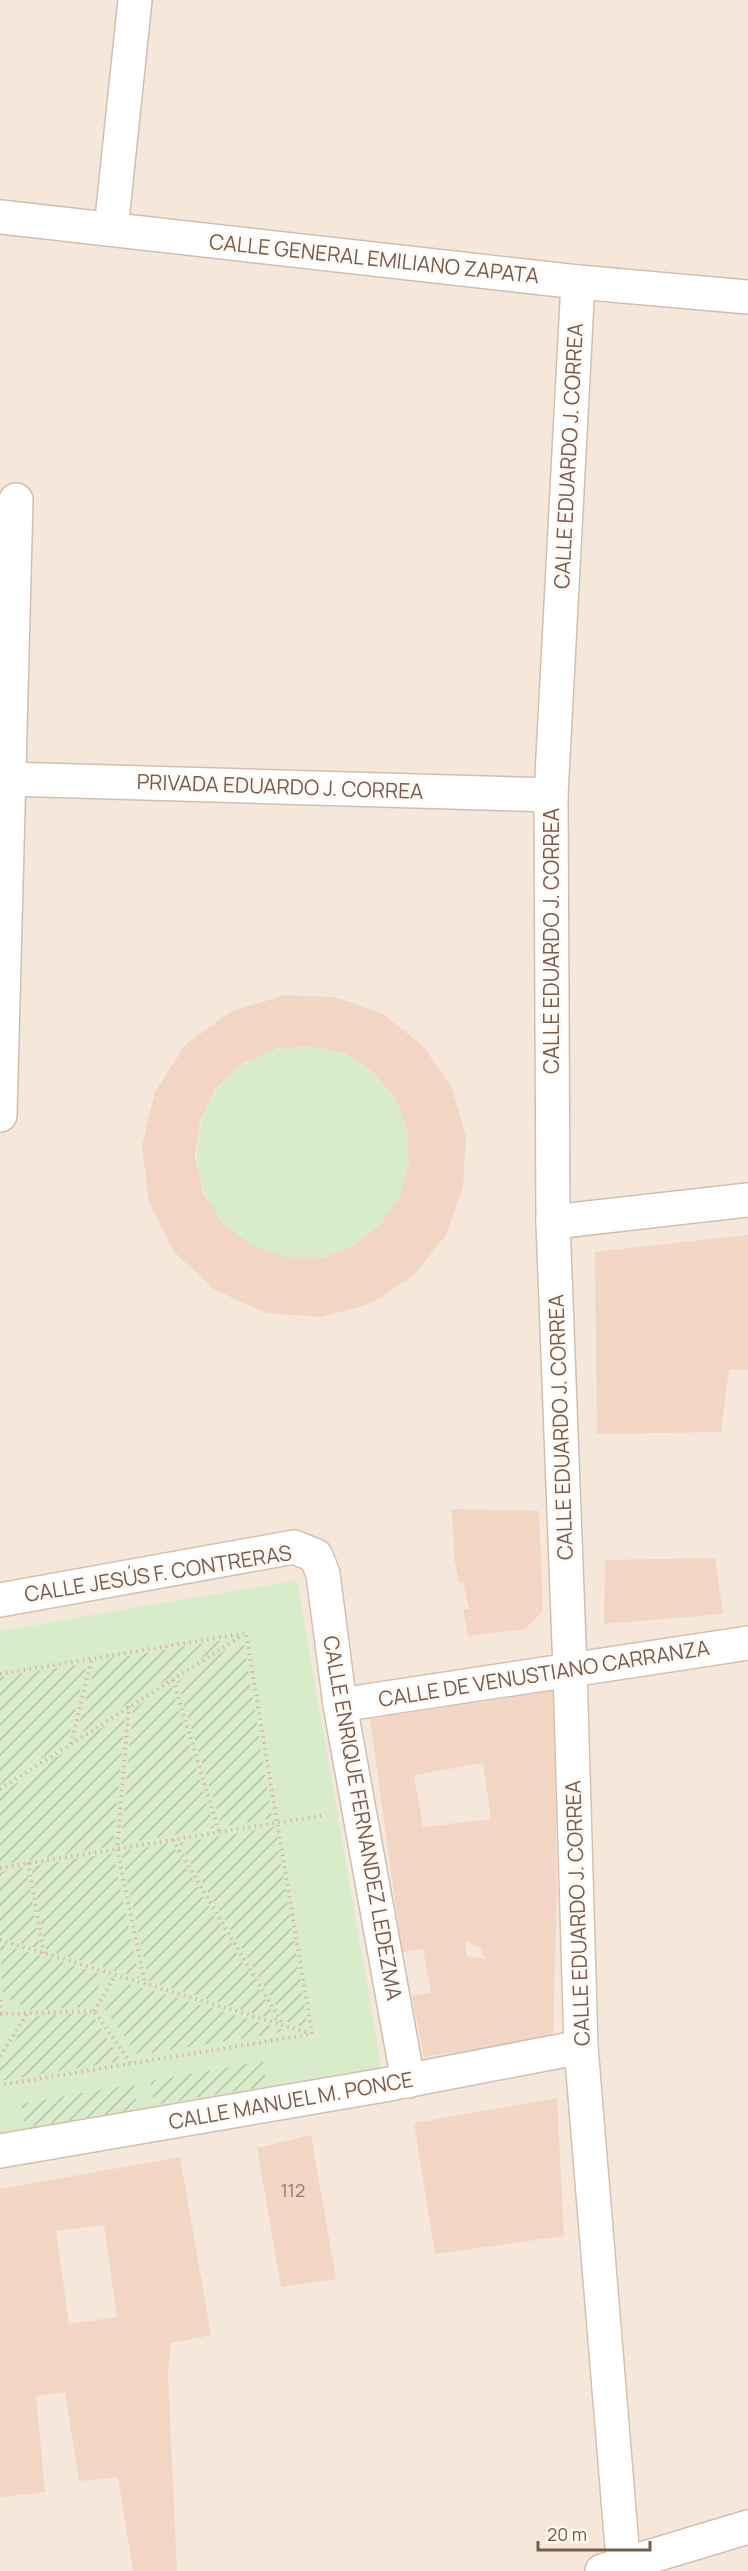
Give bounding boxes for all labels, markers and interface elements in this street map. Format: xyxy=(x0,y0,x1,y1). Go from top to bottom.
street label: CALLE GENERAL EMILIANO ZAPATA xyxy=(208,227,540,289)
street label: CALLE EDUARDO J. CORREA xyxy=(547,322,589,589)
street label: PRIVADA EDUARDO J. CORREA xyxy=(136,767,424,805)
street label: CALLE EDUARDO J. CORREA xyxy=(537,808,565,1074)
street label: CALLE EDUARDO J. CORREA xyxy=(541,1294,579,1560)
street label: CALLE JESÚS F. CONTRERAS xyxy=(22,1538,293,1608)
street label: CALLE ENRIQUE FERNANDEZ LEDEZMA xyxy=(317,1633,409,2002)
street label: CALLE DE VENUSTIANO CARRANZA xyxy=(376,1633,711,1713)
street label: CALLE EDUARDO J. CORREA xyxy=(558,1780,596,2046)
street label: CALLE MANUEL M. PONCE xyxy=(166,2065,415,2135)
house number: 112 xyxy=(281,2178,305,2202)
scale bar xyxy=(538,2514,650,2552)
text: 20 m xyxy=(547,2522,587,2546)

